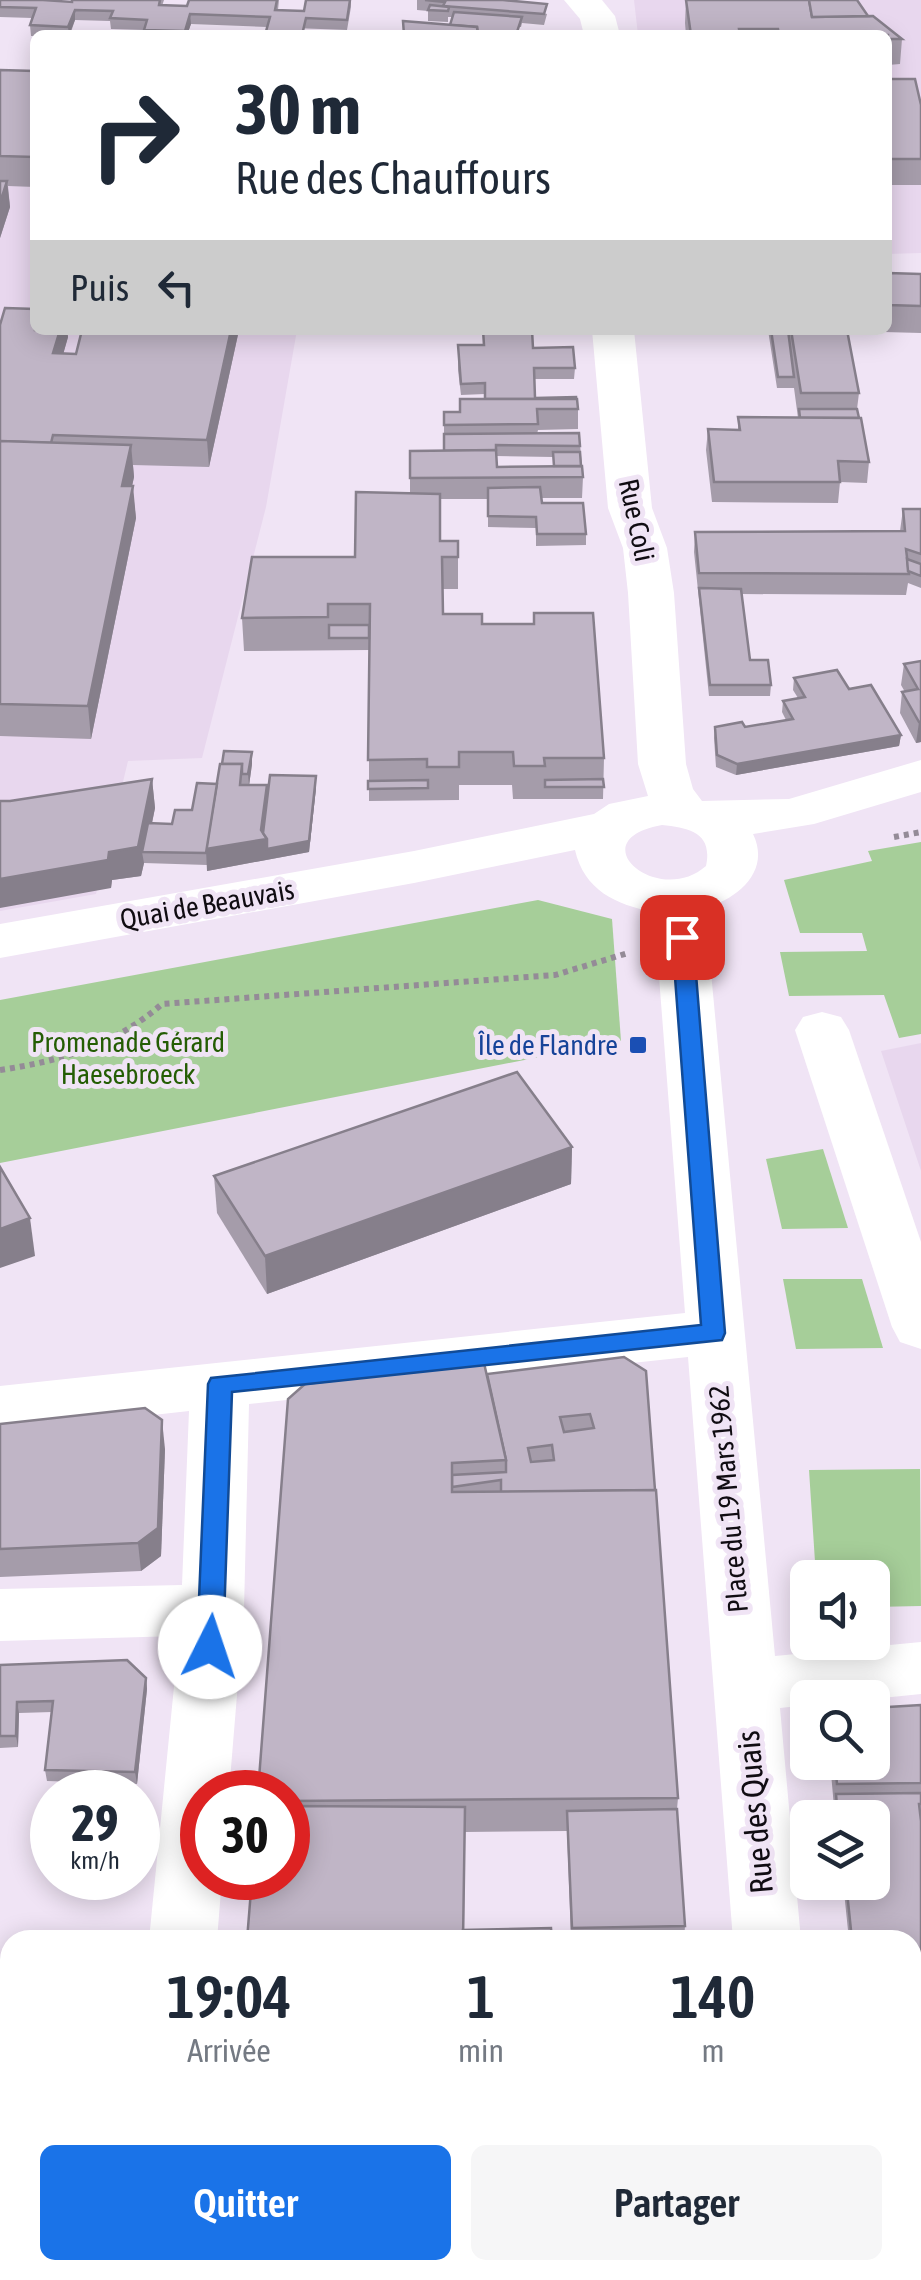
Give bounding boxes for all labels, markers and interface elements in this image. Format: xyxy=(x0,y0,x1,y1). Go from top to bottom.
text: 30 m xyxy=(235,69,361,149)
icon: right xyxy=(70,70,200,200)
text: Rue des Chauffours xyxy=(235,152,551,204)
icon: left xyxy=(149,260,204,315)
text: Puis xyxy=(70,266,129,309)
street label: Rue Coli xyxy=(613,476,661,564)
street label: Quai de Beauvais xyxy=(117,873,297,935)
pin xyxy=(640,895,725,980)
icon: arrive xyxy=(655,910,710,965)
park label: Promenade Gérard Haesebroeck xyxy=(31,1026,225,1090)
place label: Île de Flandre xyxy=(478,1029,618,1061)
marker: Île de Flandre xyxy=(627,1034,649,1056)
street label: Place du 19 Mars 1962 xyxy=(702,1384,754,1614)
map controls xyxy=(790,1560,890,1900)
button: sound xyxy=(790,1560,890,1660)
position arrow xyxy=(158,1595,262,1699)
button: search xyxy=(790,1680,890,1780)
street label: Rue des Quais xyxy=(729,1729,780,1895)
speed limit sign: 30 xyxy=(180,1770,310,1900)
text: 29 xyxy=(71,1794,118,1852)
button: layers xyxy=(790,1800,890,1900)
text: km/h xyxy=(70,1846,120,1874)
text: 19:04 xyxy=(167,1962,291,2031)
text: 1 xyxy=(467,1962,495,2031)
text: 140 xyxy=(671,1962,755,2031)
text: Arrivée xyxy=(187,2032,271,2069)
text: min xyxy=(458,2032,504,2069)
text: m xyxy=(701,2032,725,2069)
button: Quitter xyxy=(40,2145,451,2260)
button: Partager xyxy=(471,2145,882,2260)

